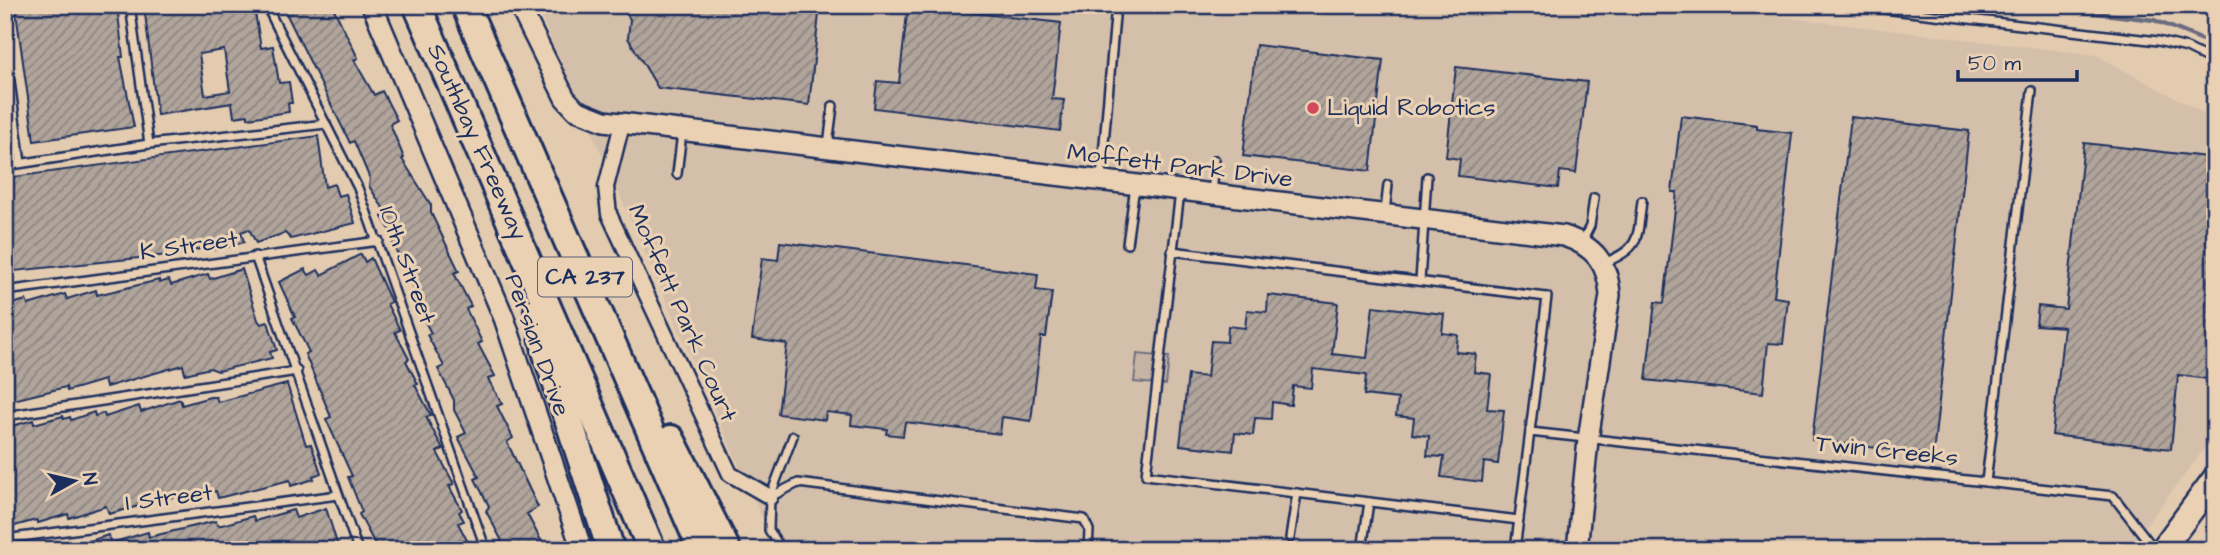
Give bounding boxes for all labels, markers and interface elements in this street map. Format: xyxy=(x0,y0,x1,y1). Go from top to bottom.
street label: Southbay Freeway xyxy=(417,38,536,246)
scale bar xyxy=(1958,38,2076,82)
text: 50 m xyxy=(1968,49,2022,78)
place label: Liquid Robotics xyxy=(1327,91,1495,125)
marker: Liquid Robotics xyxy=(1305,100,1321,116)
street label: Moffett Park Drive xyxy=(1065,135,1295,197)
street label: Moffett Park Court xyxy=(619,199,745,427)
street label: 10th Street xyxy=(370,201,444,329)
street label: K Street xyxy=(138,222,240,270)
road number: CA 237 xyxy=(538,258,632,296)
street label: Persian Drive xyxy=(496,269,578,421)
street label: Twin Creeks xyxy=(1814,427,1960,475)
north arrow xyxy=(38,447,108,516)
text: N xyxy=(75,471,104,487)
street label: I Street xyxy=(124,476,215,520)

